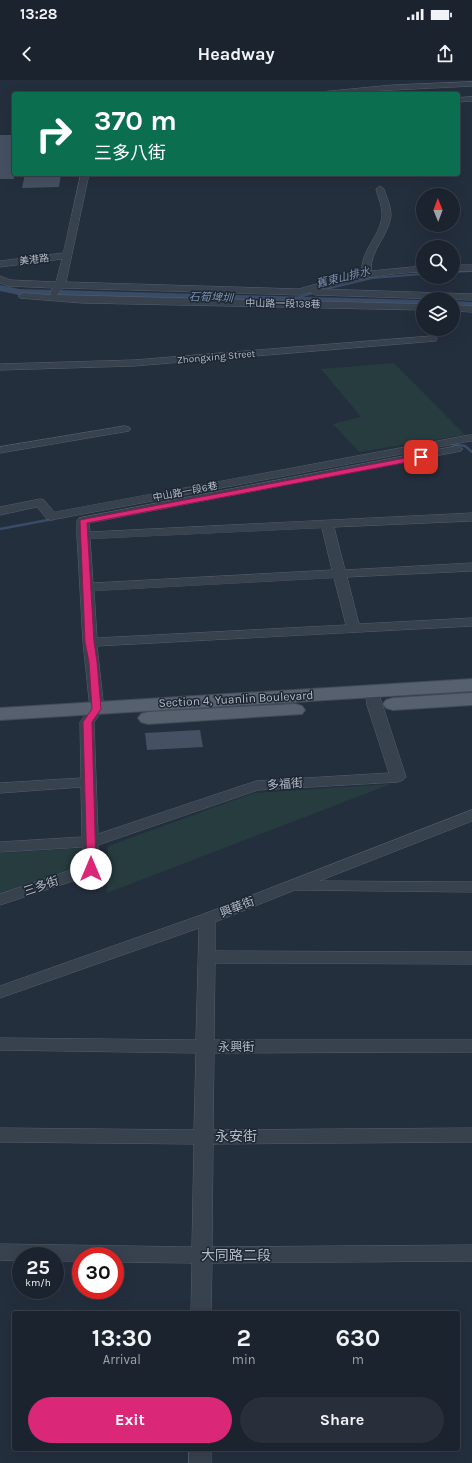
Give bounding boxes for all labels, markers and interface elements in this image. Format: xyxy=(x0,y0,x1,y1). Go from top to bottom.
text: 13:28 xyxy=(20,5,58,23)
icon: back xyxy=(16,43,38,65)
text: Headway xyxy=(197,43,275,65)
icon: share xyxy=(434,43,456,65)
text: 370 m xyxy=(94,104,177,137)
icon: right xyxy=(28,108,80,160)
text: 三多八街 xyxy=(94,142,166,164)
north arrow xyxy=(416,188,460,232)
map controls xyxy=(416,188,460,336)
button: search xyxy=(416,240,460,284)
street label: 美港路 xyxy=(19,252,50,268)
water label: 舊東山排水 xyxy=(315,264,372,290)
water label: 石筍埤圳 xyxy=(189,290,235,305)
button: layers xyxy=(416,292,460,336)
street label: 中山路一段138巷 xyxy=(245,297,321,311)
street label: Zhongxing Street xyxy=(176,348,256,366)
pin xyxy=(404,440,438,474)
icon: arrive xyxy=(410,446,432,468)
street label: 中山路一段6巷 xyxy=(152,480,219,504)
street label: Section 4, Yuanlin Boulevard xyxy=(158,688,314,710)
street label: 多福街 xyxy=(267,776,303,792)
position arrow xyxy=(70,848,112,890)
street label: 三多街 xyxy=(22,874,60,898)
street label: 興華街 xyxy=(218,894,256,920)
street label: 永興街 xyxy=(218,1040,254,1054)
street label: 永安街 xyxy=(215,1128,257,1145)
speed limit sign: 30 xyxy=(72,1247,124,1299)
street label: 大同路二段 xyxy=(201,1247,271,1264)
text: 25 xyxy=(26,1256,50,1279)
text: km/h xyxy=(25,1277,51,1289)
text: 13:30 xyxy=(92,1324,152,1352)
text: 2 xyxy=(236,1324,251,1352)
text: 630 xyxy=(335,1324,380,1352)
text: Arrival xyxy=(103,1352,141,1367)
text: min xyxy=(232,1352,256,1367)
text: m xyxy=(352,1352,364,1367)
button: Exit xyxy=(28,1397,232,1443)
button: Share xyxy=(240,1397,444,1443)

